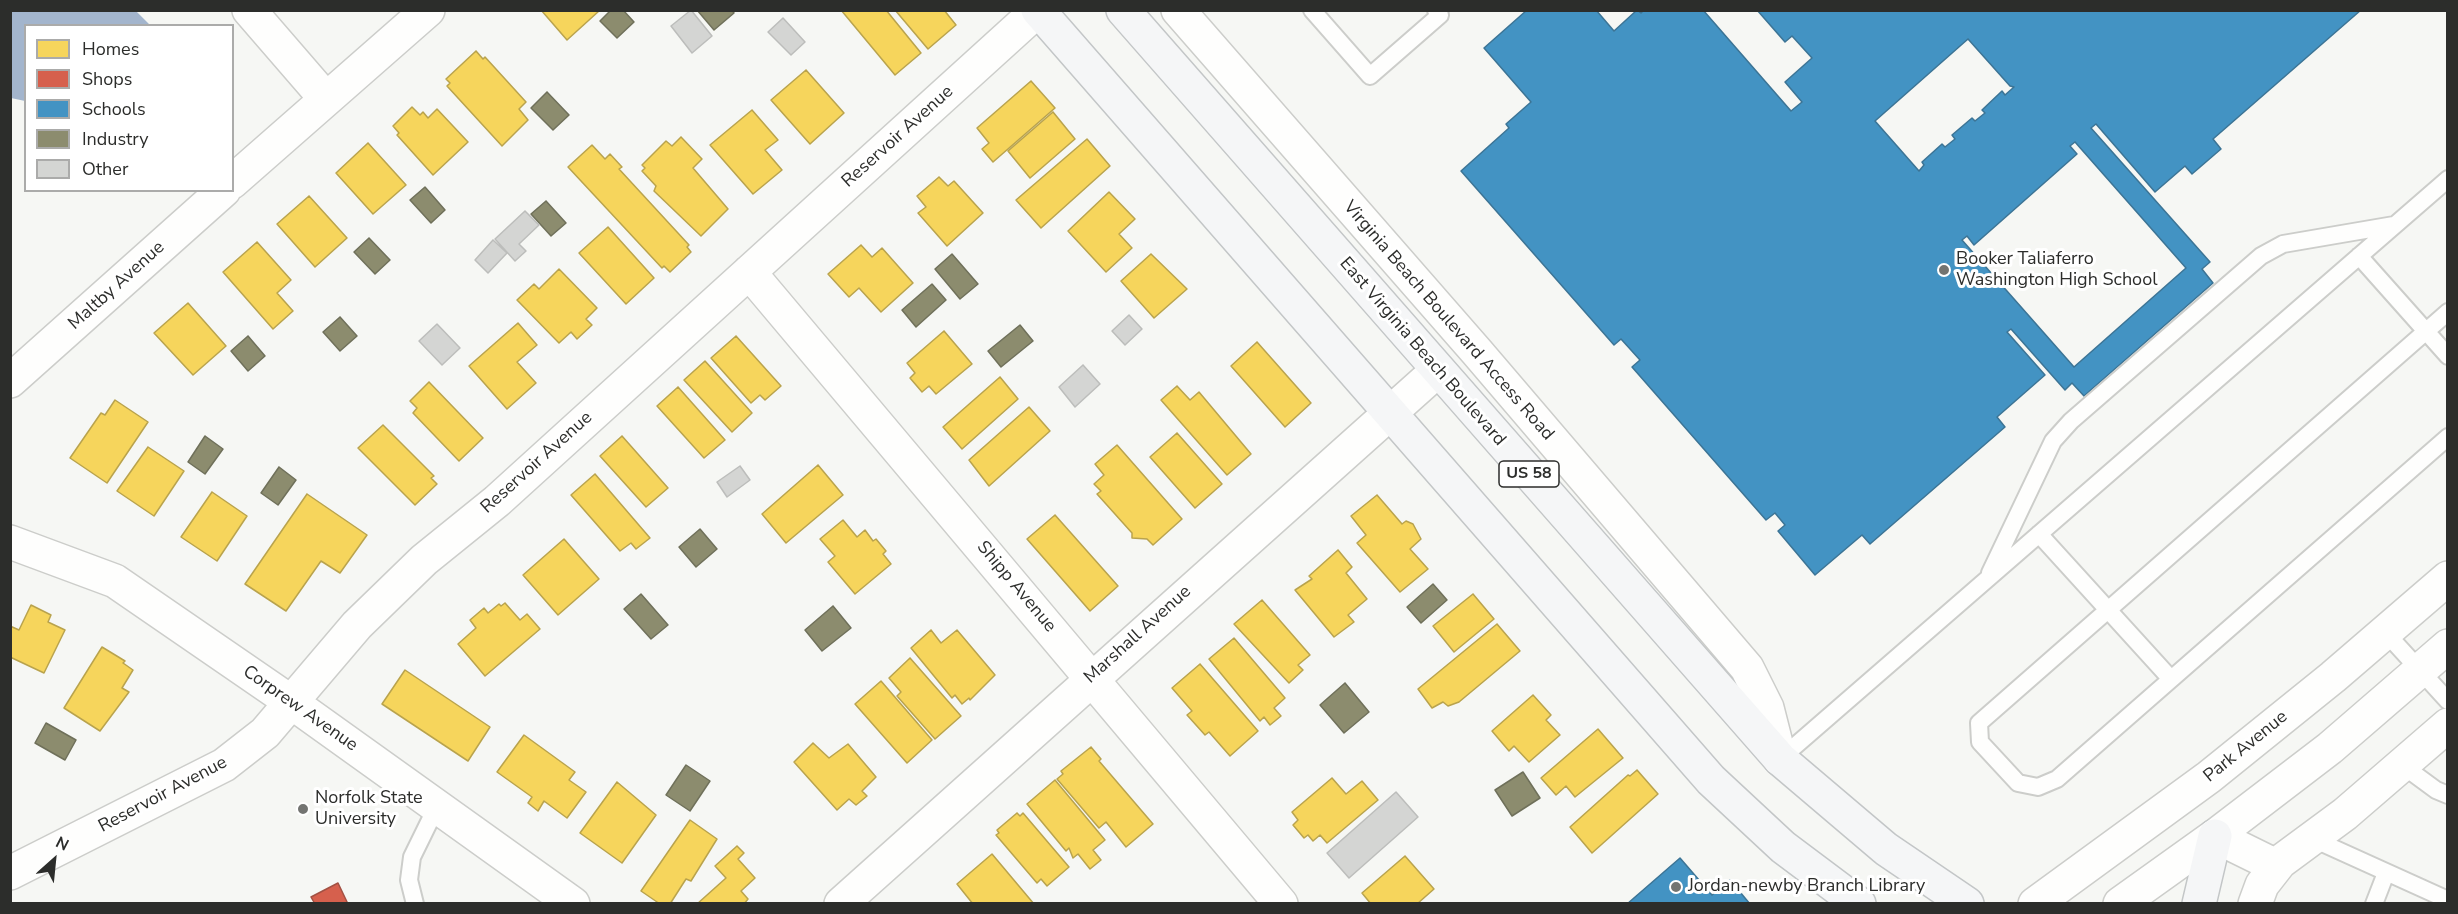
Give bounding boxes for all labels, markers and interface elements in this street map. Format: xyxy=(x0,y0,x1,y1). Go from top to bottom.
legend xyxy=(24,24,234,192)
text: Homes xyxy=(82,37,139,61)
text: Shops xyxy=(82,67,132,91)
street label: Reservoir Avenue xyxy=(838,81,958,193)
text: Schools xyxy=(82,97,146,121)
text: Industry xyxy=(82,127,149,151)
text: Other xyxy=(82,157,128,181)
street label: Virginia Beach Boulevard Access Road xyxy=(1338,197,1558,445)
street label: Maltby Avenue xyxy=(64,237,170,335)
place label: Booker Taliaferro Washington High School xyxy=(1956,249,2157,292)
street label: East Virginia Beach Boulevard xyxy=(1334,253,1510,451)
marker: Booker Taliaferro Washington High School xyxy=(1937,263,1951,277)
street label: Reservoir Avenue xyxy=(477,407,597,519)
road number: US 58 xyxy=(1499,461,1559,487)
street label: Shipp Avenue xyxy=(972,537,1060,637)
street label: Marshall Avenue xyxy=(1080,581,1196,689)
street label: Corprew Avenue xyxy=(238,661,362,757)
street label: Park Avenue xyxy=(2200,707,2292,787)
street label: Reservoir Avenue xyxy=(95,752,231,838)
place label: Norfolk State University xyxy=(315,788,423,830)
marker: Norfolk State University xyxy=(296,802,310,816)
north arrow xyxy=(24,830,84,890)
text: N xyxy=(52,831,72,856)
place label: Jordan-newby Branch Library xyxy=(1688,876,1925,898)
marker: Jordan-newby Branch Library xyxy=(1669,880,1683,894)

